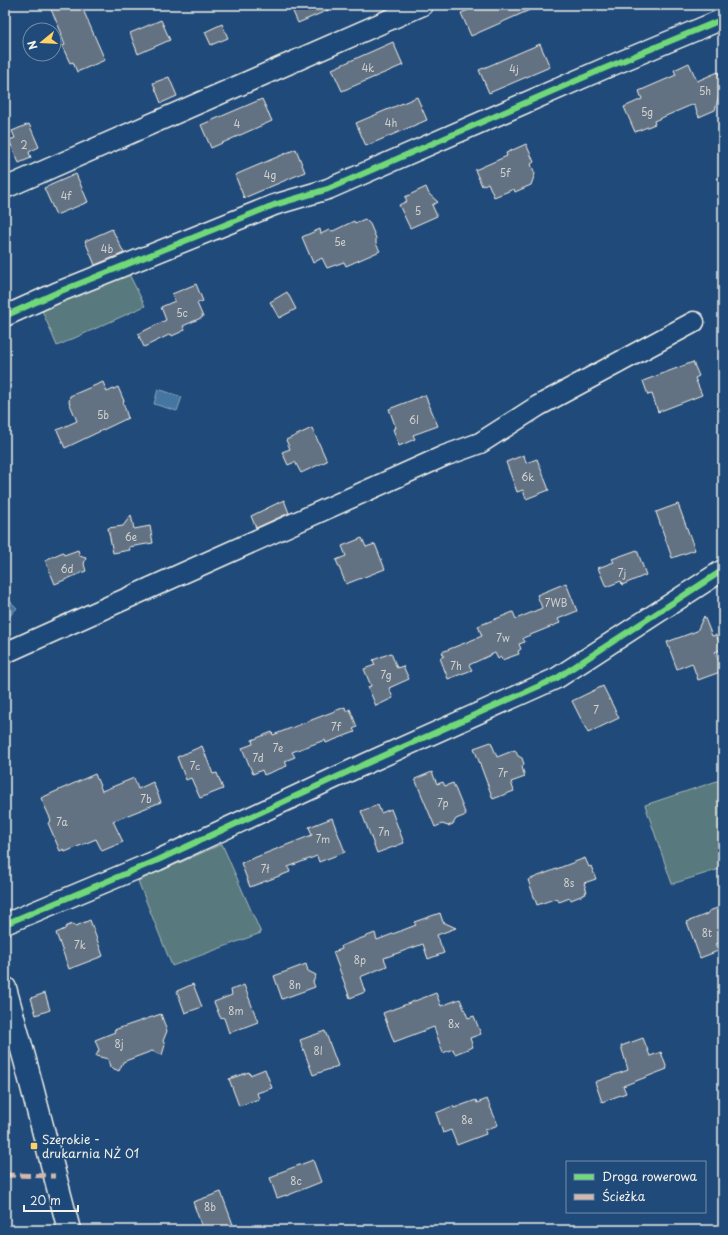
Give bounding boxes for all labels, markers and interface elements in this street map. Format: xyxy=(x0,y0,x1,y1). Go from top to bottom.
north arrow xyxy=(22,22,62,62)
text: N xyxy=(22,38,41,52)
house number: 4k xyxy=(362,60,374,75)
house number: 4j xyxy=(509,61,519,76)
house number: 5h xyxy=(699,83,711,98)
house number: 5g xyxy=(641,104,653,119)
house number: 4h xyxy=(385,115,397,130)
house number: 4 xyxy=(234,116,241,131)
house number: 2 xyxy=(20,137,28,152)
house number: 5f xyxy=(500,165,511,180)
house number: 4g xyxy=(264,167,276,182)
house number: 4f xyxy=(61,188,72,203)
house number: 5 xyxy=(415,203,421,218)
house number: 5e xyxy=(334,234,346,249)
house number: 4b xyxy=(101,241,113,256)
house number: 5c xyxy=(176,305,188,320)
house number: 5b xyxy=(97,407,109,422)
house number: 6l xyxy=(409,412,419,427)
house number: 6k xyxy=(521,469,535,484)
house number: 6e xyxy=(125,529,137,544)
house number: 6d xyxy=(61,561,74,576)
house number: 7j xyxy=(618,565,626,580)
house number: 7WB xyxy=(545,595,568,610)
house number: 7w xyxy=(496,630,510,645)
house number: 7h xyxy=(450,658,462,673)
house number: 7g xyxy=(381,667,392,682)
house number: 7 xyxy=(593,702,599,717)
house number: 7f xyxy=(331,719,342,734)
house number: 7e xyxy=(273,740,283,755)
house number: 7d xyxy=(252,750,264,765)
house number: 7c xyxy=(190,758,200,773)
house number: 7r xyxy=(498,765,508,780)
house number: 7b xyxy=(140,791,152,806)
house number: 7p xyxy=(437,795,449,810)
house number: 7a xyxy=(56,814,68,829)
house number: 7n xyxy=(378,824,390,839)
house number: 7m xyxy=(316,831,330,846)
house number: 7ł xyxy=(261,861,270,876)
house number: 8s xyxy=(564,875,575,890)
house number: 8t xyxy=(702,925,712,940)
house number: 7k xyxy=(74,937,86,952)
house number: 8p xyxy=(354,952,366,967)
house number: 8n xyxy=(289,977,301,992)
house number: 8m xyxy=(228,1003,244,1018)
house number: 8x xyxy=(448,1016,460,1031)
house number: 8j xyxy=(114,1036,124,1051)
house number: 8l xyxy=(313,1043,323,1058)
house number: 8e xyxy=(461,1112,473,1127)
place label: Szerokie - drukarnia NŻ 01 xyxy=(42,1130,139,1162)
marker: Szerokie - drukarnia NŻ 01 xyxy=(29,1141,39,1151)
legend xyxy=(566,1161,706,1213)
text: Droga rowerowa xyxy=(602,1167,698,1185)
house number: 8c xyxy=(290,1173,302,1188)
scale bar xyxy=(24,1187,78,1213)
text: Ścieżka xyxy=(602,1187,646,1205)
text: 20 m xyxy=(30,1191,61,1209)
house number: 8b xyxy=(204,1199,216,1214)

